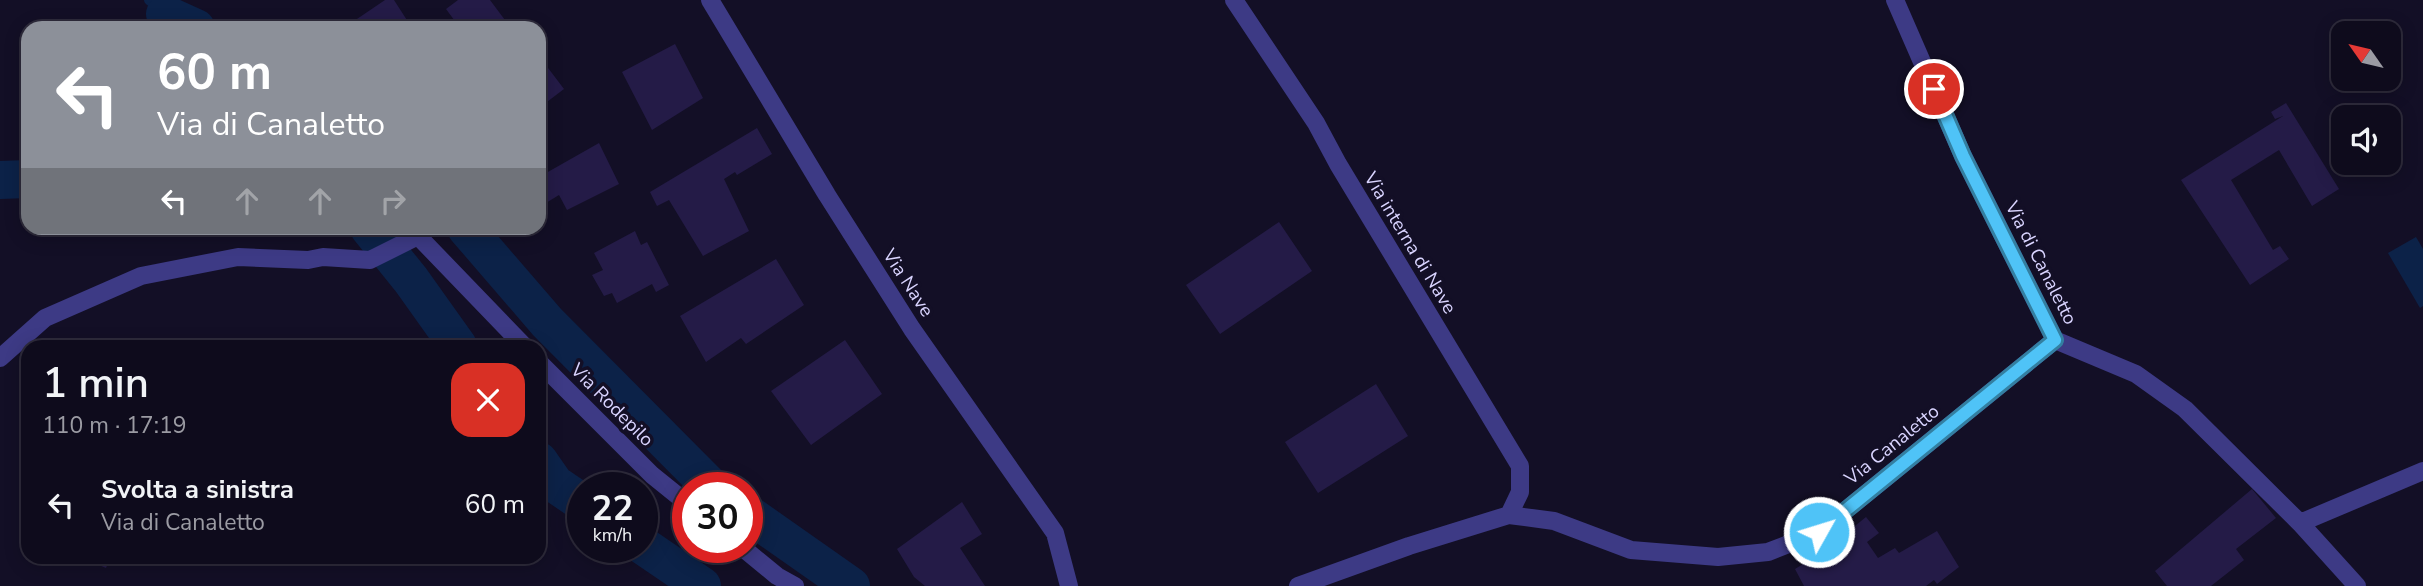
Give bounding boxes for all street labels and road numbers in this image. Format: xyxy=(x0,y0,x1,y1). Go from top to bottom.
street label: Via interna di Nave xyxy=(1357,166,1463,319)
street label: Via di Canaletto xyxy=(1998,196,2083,329)
street label: Via Nave xyxy=(876,243,940,322)
street label: Via Rodepilo xyxy=(564,357,659,452)
street label: Via Canaletto xyxy=(1838,399,1945,492)

